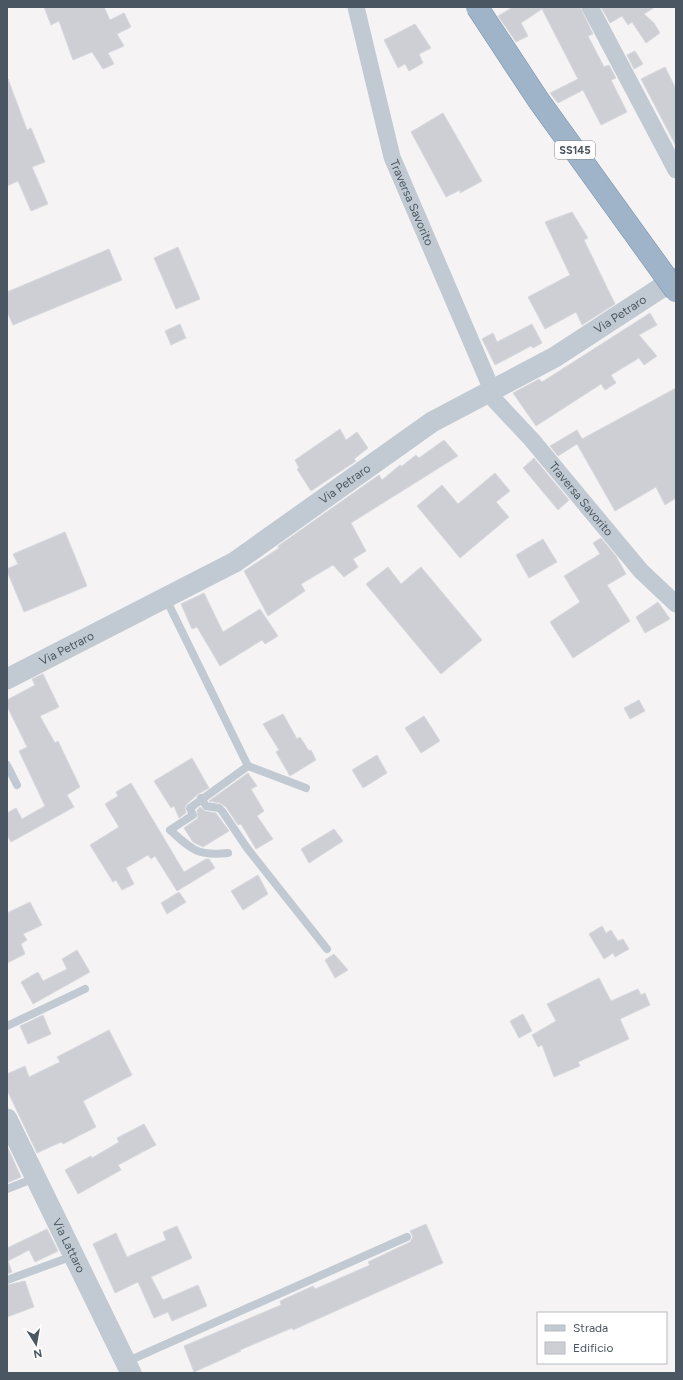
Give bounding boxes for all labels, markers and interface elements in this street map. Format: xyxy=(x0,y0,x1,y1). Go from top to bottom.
road number: SS145 xyxy=(555,141,595,159)
street label: Traversa Savorito xyxy=(387,157,436,248)
street label: Via Petraro xyxy=(592,292,649,336)
street label: Traversa Savorito xyxy=(546,459,616,539)
street label: Via Petraro xyxy=(317,461,373,507)
street label: Via Petraro xyxy=(37,629,96,668)
street label: Via Lattaro xyxy=(50,1216,88,1275)
legend xyxy=(537,1312,667,1364)
text: Strada xyxy=(573,1321,608,1335)
north arrow xyxy=(16,1324,56,1364)
text: Edificio xyxy=(573,1341,613,1355)
text: N xyxy=(32,1346,43,1361)

